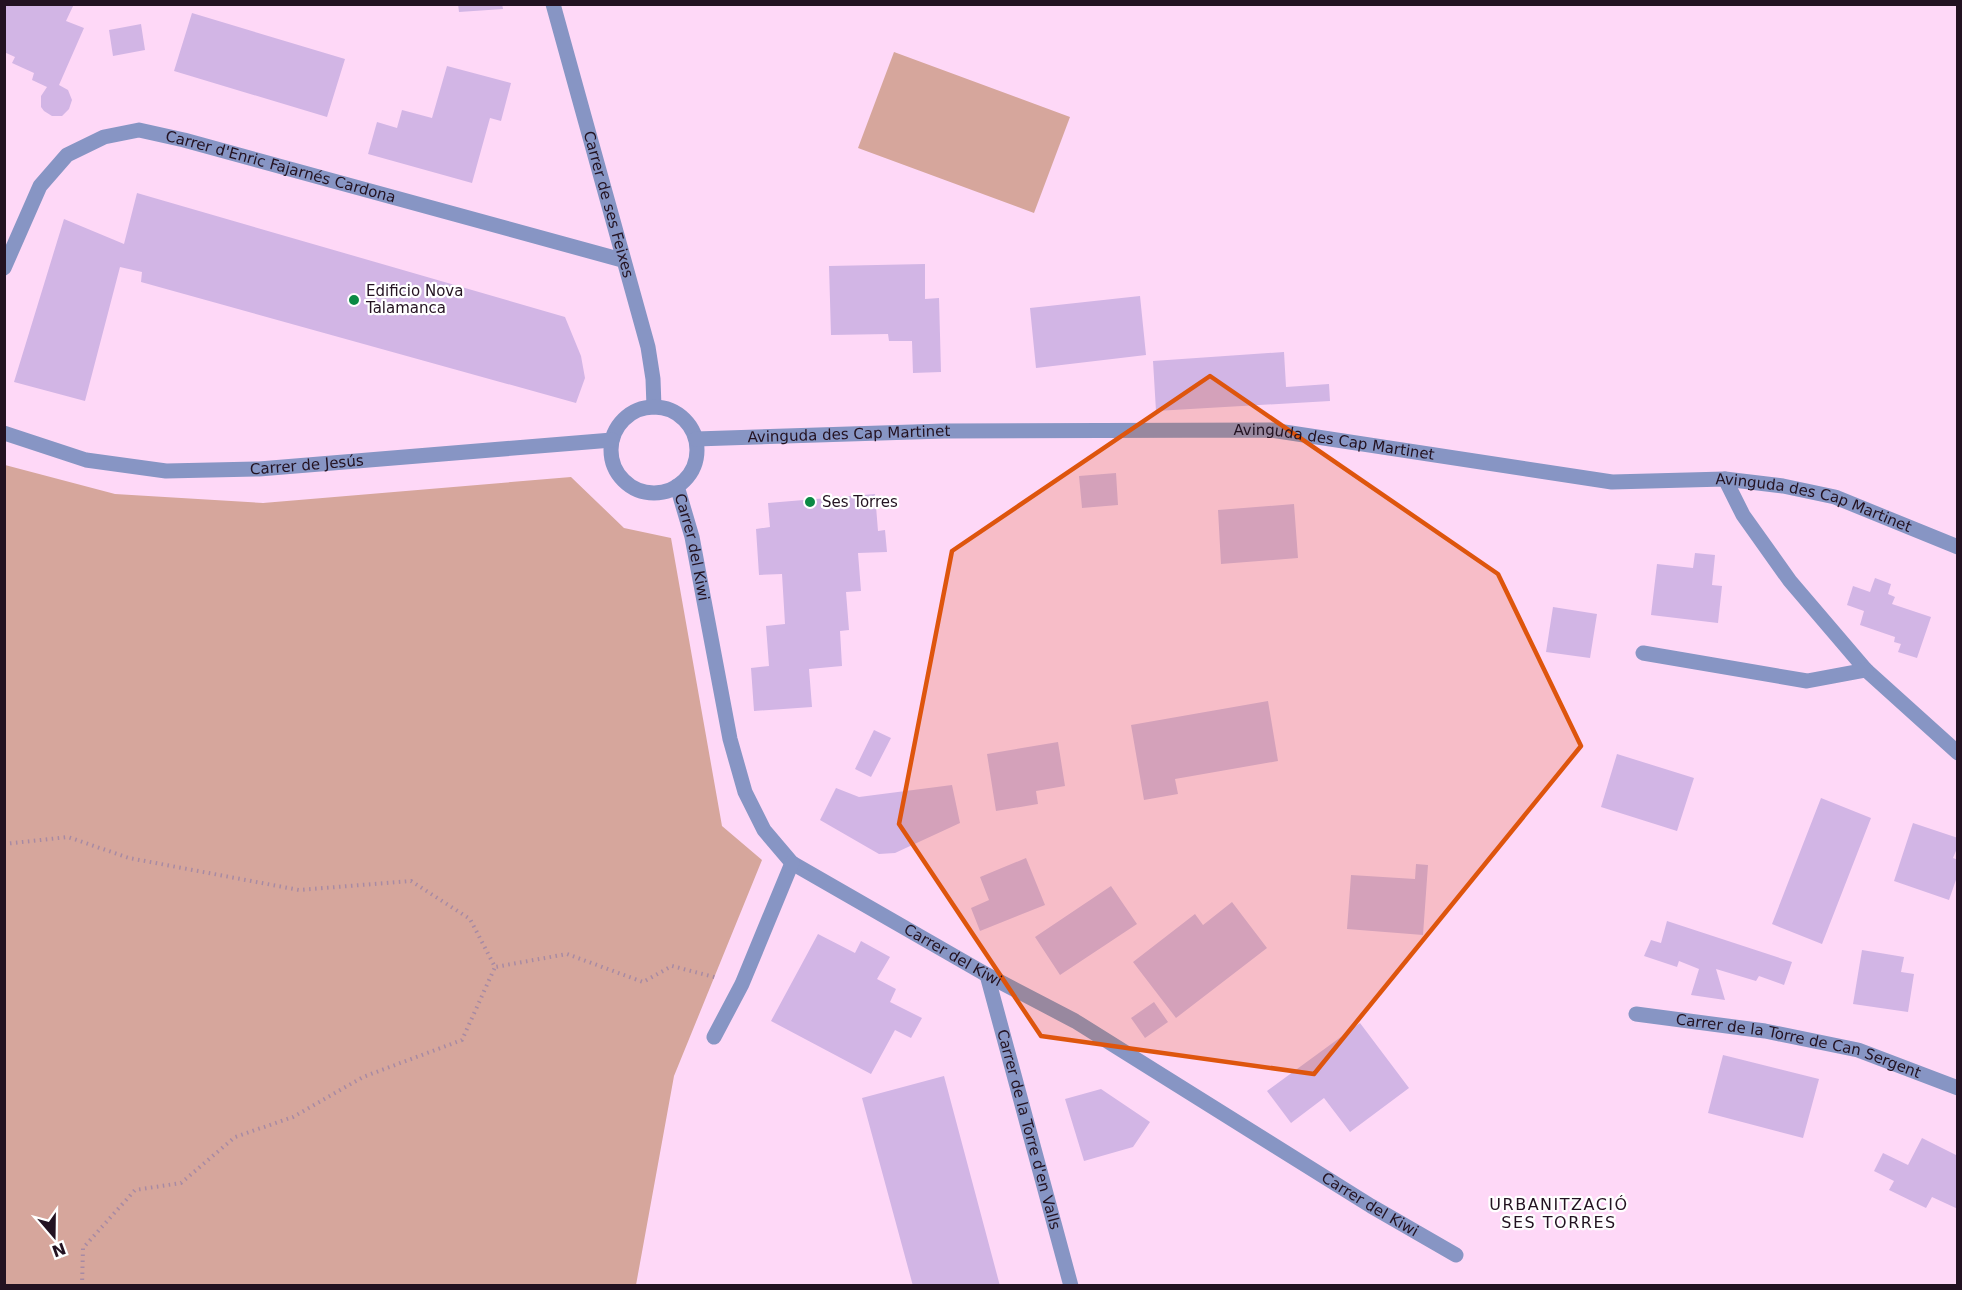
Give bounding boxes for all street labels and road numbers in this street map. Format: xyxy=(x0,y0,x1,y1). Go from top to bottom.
street label: Carrer d'Enric Fajarnés Cardona xyxy=(164,127,398,207)
street label: Carrer de ses Feixes xyxy=(580,129,637,280)
street label: Avinguda des Cap Martinet xyxy=(1233,421,1436,464)
street label: Avinguda des Cap Martinet xyxy=(747,422,950,446)
street label: Carrer de Jesús xyxy=(250,451,364,478)
street label: Avinguda des Cap Martinet xyxy=(1715,470,1914,536)
street label: Carrer del Kiwi xyxy=(671,491,713,602)
street label: Carrer del Kiwi xyxy=(901,920,1005,990)
street label: Carrer de la Torre de Can Sergent xyxy=(1675,1010,1924,1082)
street label: Carrer de la Torre d'en Valls xyxy=(993,1027,1064,1232)
street label: Carrer del Kiwi xyxy=(1318,1168,1422,1240)

